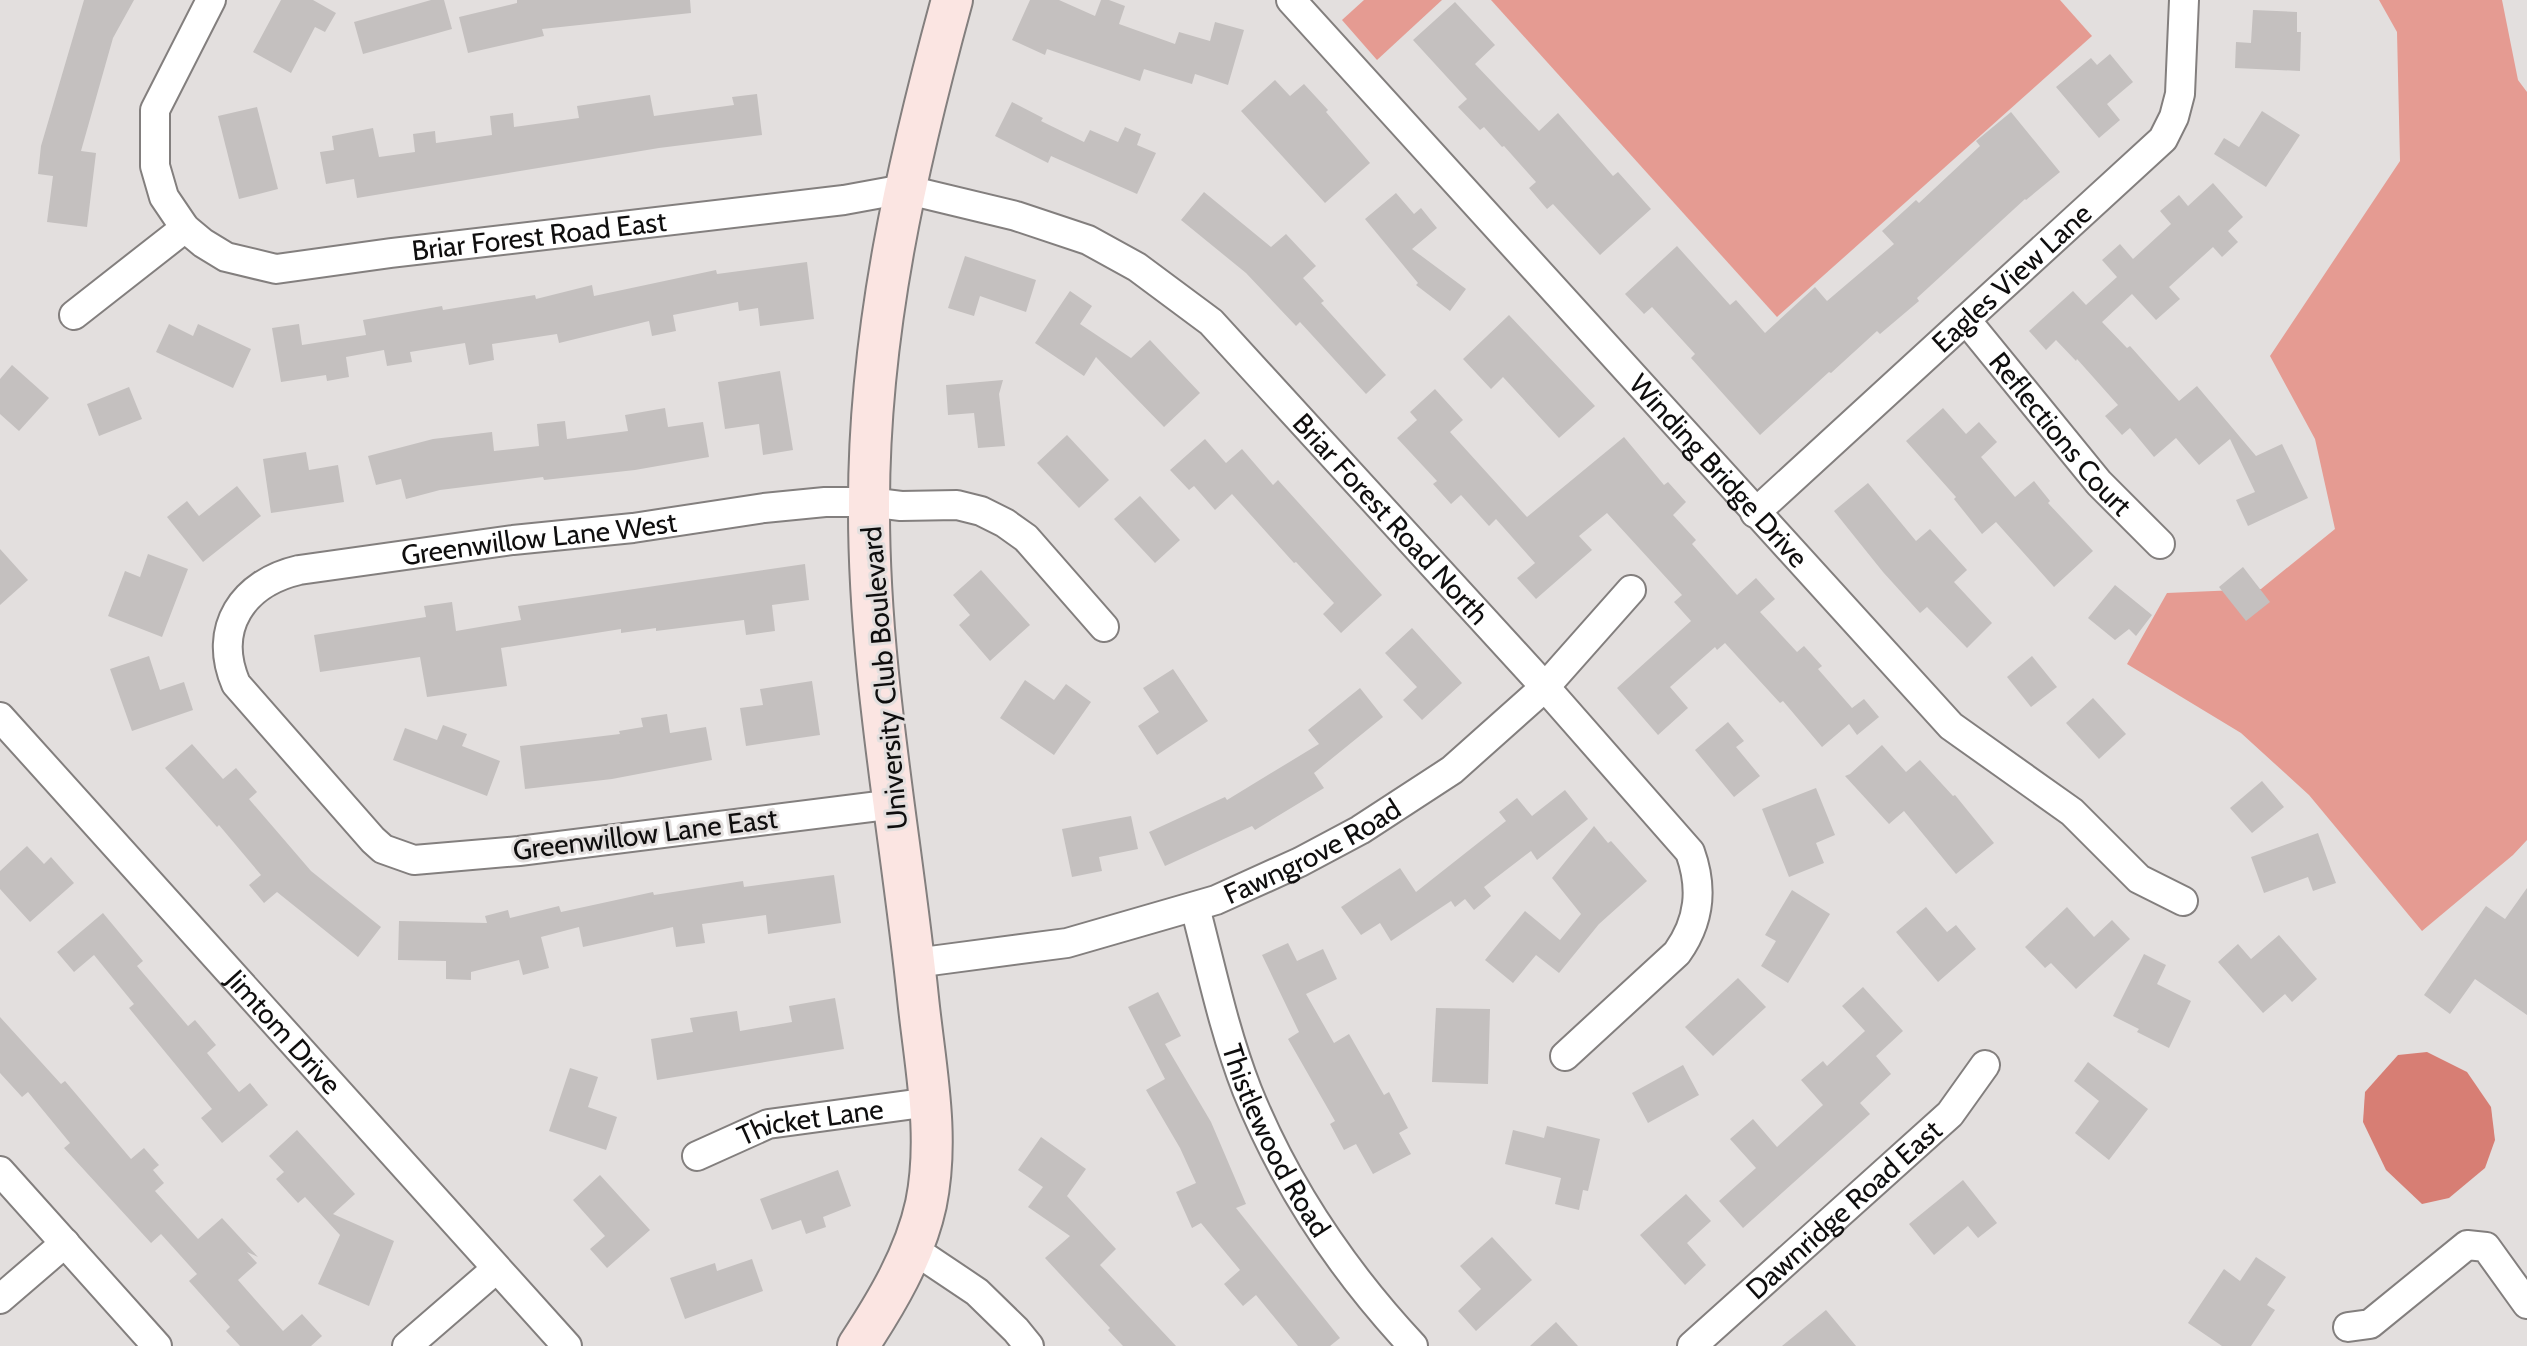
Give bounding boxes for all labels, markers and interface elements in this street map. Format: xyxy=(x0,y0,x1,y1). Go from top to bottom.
street label: Eagles View Lane xyxy=(1925,196,2098,359)
street label: Briar Forest Road East xyxy=(410,204,668,267)
street label: Reflections Court xyxy=(1982,345,2139,523)
street label: Winding Bridge Drive xyxy=(1622,367,1815,574)
street label: Briar Forest Road North xyxy=(1286,406,1496,631)
street label: Greenwillow Lane West xyxy=(399,505,679,572)
street label: University Club Boulevard xyxy=(854,525,914,831)
street label: Fawngrove Road xyxy=(1218,791,1407,911)
street label: Greenwillow Lane East xyxy=(511,801,779,867)
street label: Jimtom Drive xyxy=(218,962,349,1101)
street label: Thistlewood Road xyxy=(1215,1039,1338,1243)
street label: Thicket Lane xyxy=(732,1092,885,1153)
street label: Dawnridge Road East xyxy=(1739,1113,1948,1306)

